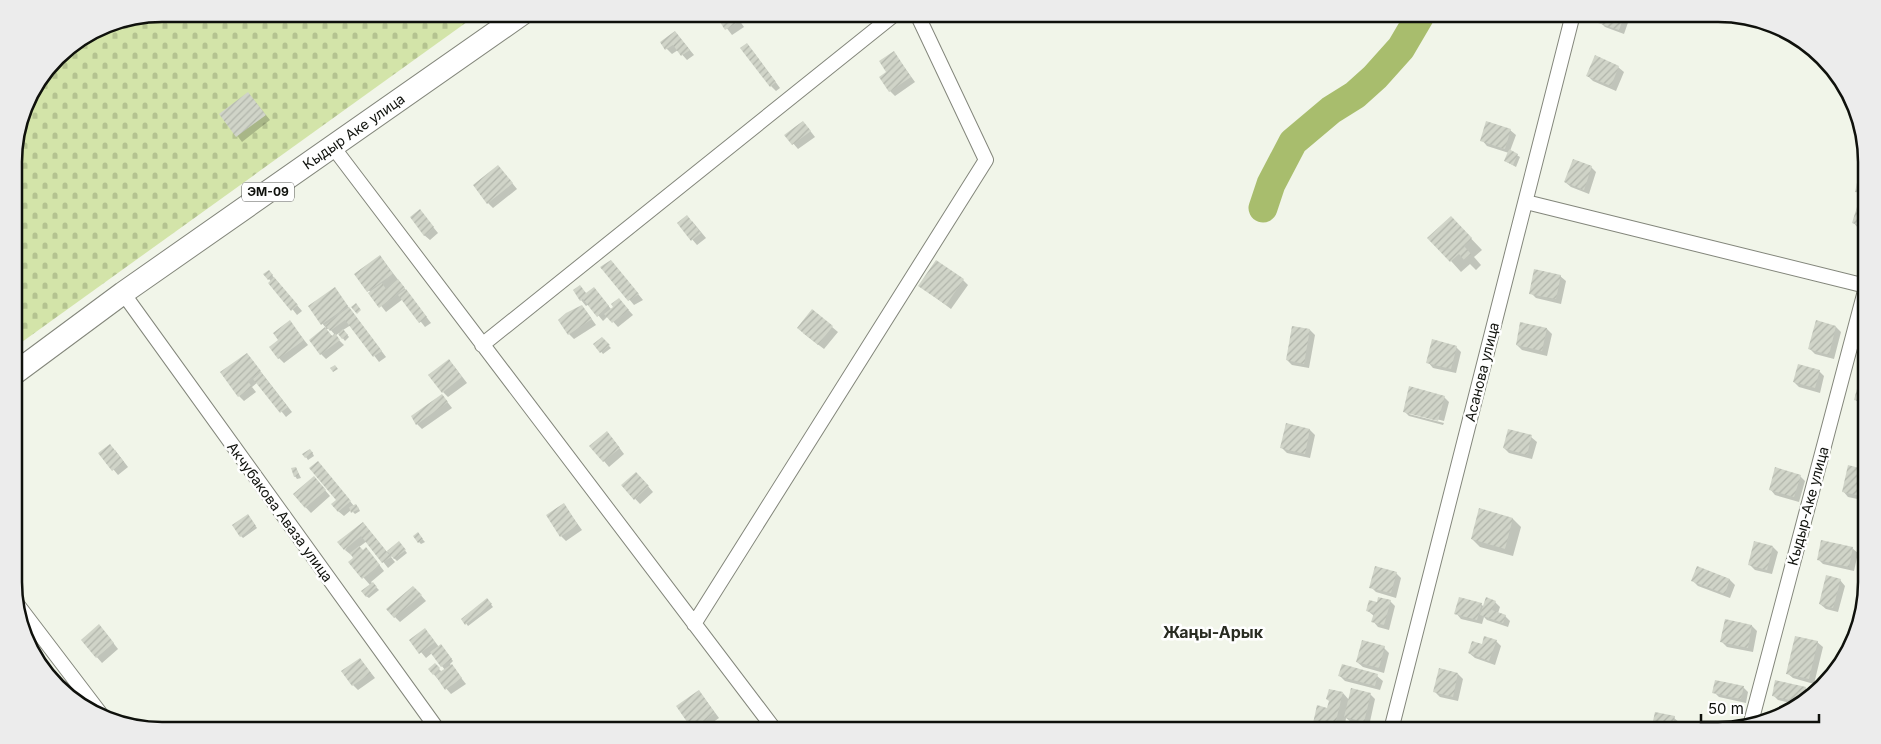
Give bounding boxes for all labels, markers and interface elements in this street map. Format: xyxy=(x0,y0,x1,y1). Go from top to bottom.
street label: Кыдыр Аке улица xyxy=(299,90,408,173)
road number: ЭМ-09 xyxy=(242,182,294,202)
street label: Асанова улица xyxy=(1461,320,1502,423)
street label: Акчубакова Аваза улица xyxy=(224,439,337,585)
street label: Кыдыр-Аке улица xyxy=(1783,445,1832,567)
district label: Жаңы-Арык xyxy=(1163,622,1264,642)
scale bar xyxy=(1701,692,1818,724)
text: 50 m xyxy=(1708,699,1744,718)

